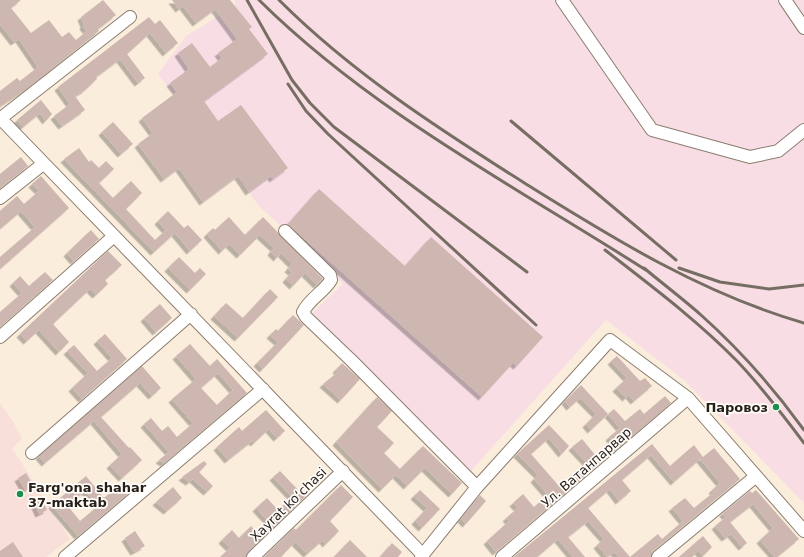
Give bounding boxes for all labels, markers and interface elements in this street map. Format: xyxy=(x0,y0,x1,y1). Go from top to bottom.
place label: Паровоз xyxy=(705,400,768,415)
marker: Паровоз xyxy=(771,402,781,412)
street label: Ул. Ватанпарвар xyxy=(538,424,634,510)
street label: Xayrat koʻchasi xyxy=(247,464,330,544)
place label: Farg'ona shahar 37-maktab xyxy=(28,480,147,510)
marker: Farg'ona shahar 37-maktab xyxy=(15,489,25,499)

